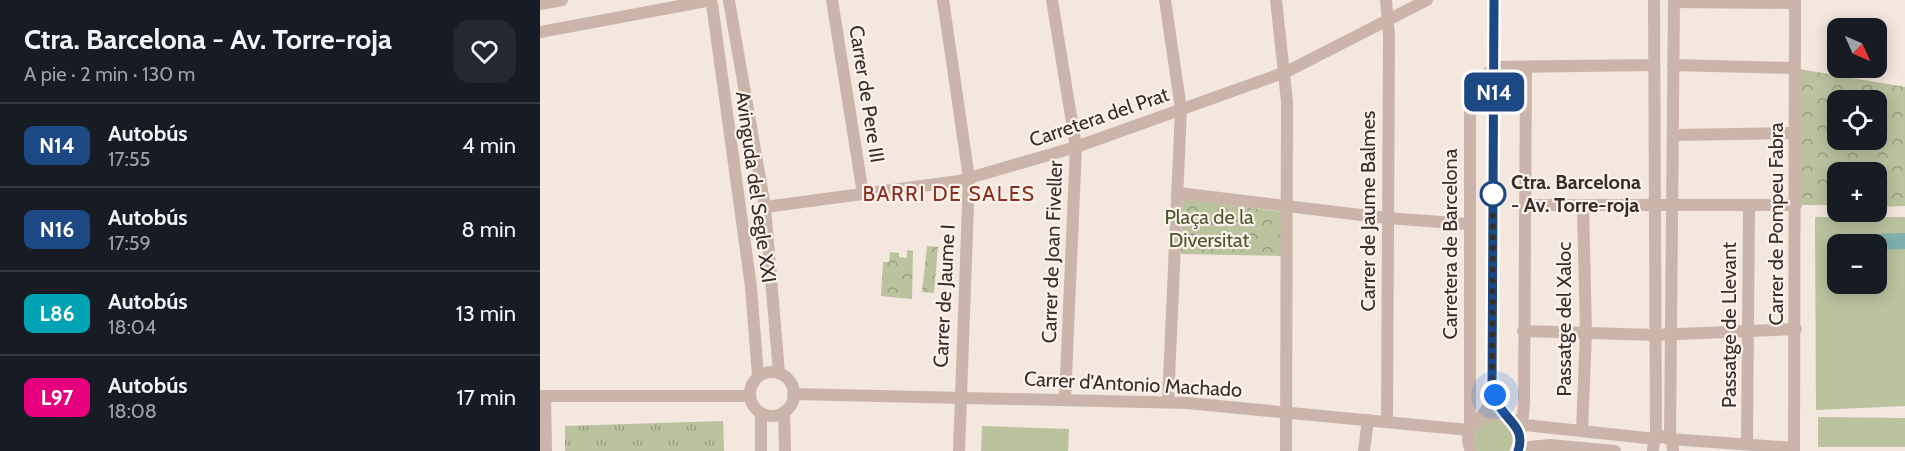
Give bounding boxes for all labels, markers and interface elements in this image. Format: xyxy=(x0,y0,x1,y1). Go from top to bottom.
north arrow xyxy=(1827,18,1887,78)
map controls xyxy=(1827,18,1887,294)
button: heart xyxy=(453,20,516,83)
text: Ctra. Barcelona - Av. Torre-roja xyxy=(24,22,392,56)
street label: Carrer de Pere III xyxy=(844,24,890,164)
text: A pie · 2 min · 130 m xyxy=(24,62,195,86)
line badge: N14 xyxy=(1460,72,1528,112)
text: N14 xyxy=(1476,80,1512,105)
street label: Carretera del Prat xyxy=(1026,82,1172,152)
street label: Avinguda del Segle XXI xyxy=(731,90,781,284)
button: locate xyxy=(1827,90,1887,150)
street label: Carrer de Jaume Balmes xyxy=(1356,111,1380,311)
text: Autobús xyxy=(108,120,188,147)
street label: Carrer de Pompeu Fabra xyxy=(1764,122,1788,326)
text: 4 min xyxy=(462,132,516,159)
text: N14 xyxy=(39,133,75,158)
text: 17:55 xyxy=(108,147,150,171)
street label: Carretera de Barcelona xyxy=(1438,148,1462,339)
street label: Carrer de Joan Fiveller xyxy=(1037,160,1067,344)
button: + xyxy=(1827,162,1887,222)
place label: Ctra. Barcelona - Av. Torre-roja xyxy=(1511,170,1641,217)
district label: BARRI DE SALES xyxy=(862,181,1036,206)
marker: Ctra. Barcelona - Av. Torre-roja xyxy=(1480,181,1506,207)
text: Autobús xyxy=(108,204,188,231)
park label: Plaça de la Diversitat xyxy=(1165,205,1254,252)
text: 8 min xyxy=(461,216,516,243)
text: N16 xyxy=(40,217,74,242)
street label: Carrer de Jaume I xyxy=(928,224,960,368)
text: 17:59 xyxy=(108,231,151,255)
button: − xyxy=(1827,234,1887,294)
street label: Passatge del Xaloc xyxy=(1552,242,1576,396)
street label: Passatge de Llevant xyxy=(1717,242,1741,408)
text: Autobús xyxy=(108,288,188,315)
text: 13 min xyxy=(456,300,516,327)
text: L86 xyxy=(40,301,75,326)
text: 18:04 xyxy=(108,315,156,339)
street label: Carrer d'Antonio Machado xyxy=(1023,366,1243,402)
text: Autobús xyxy=(108,372,188,399)
your location xyxy=(1480,380,1510,410)
text: 17 min xyxy=(457,384,516,411)
text: L97 xyxy=(41,385,73,410)
text: 18:08 xyxy=(108,399,157,423)

